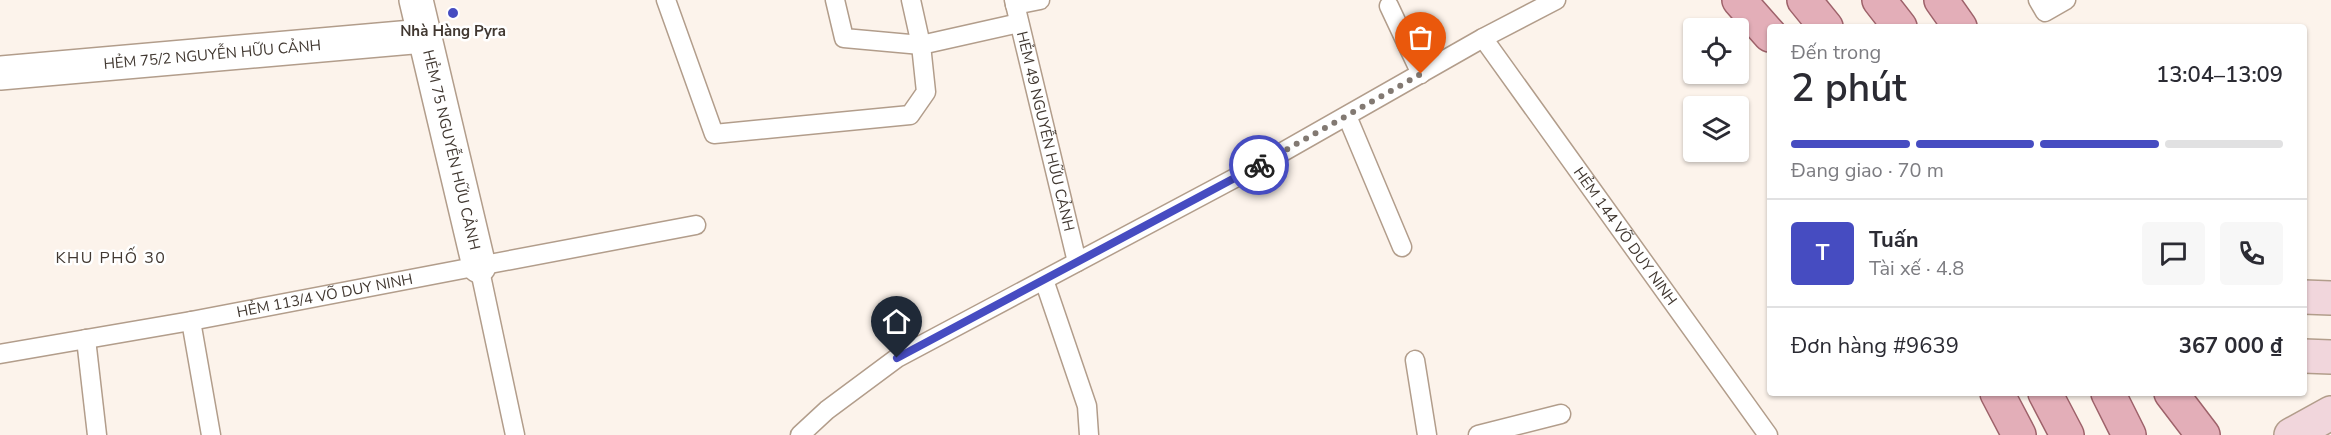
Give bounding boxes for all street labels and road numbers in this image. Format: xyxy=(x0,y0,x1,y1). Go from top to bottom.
street label: HẺM 49 NGUYỄN HỮU CẢNH xyxy=(1012,29,1079,233)
street label: HẺM 75/2 NGUYỄN HỮU CẢNH xyxy=(103,35,322,74)
street label: HẺM 75 NGUYỄN HỮU CẢNH xyxy=(418,48,485,252)
street label: HẺM 144 VÕ DUY NINH xyxy=(1569,163,1682,309)
street label: HẺM 113/4 VÕ DUY NINH xyxy=(235,269,414,322)

